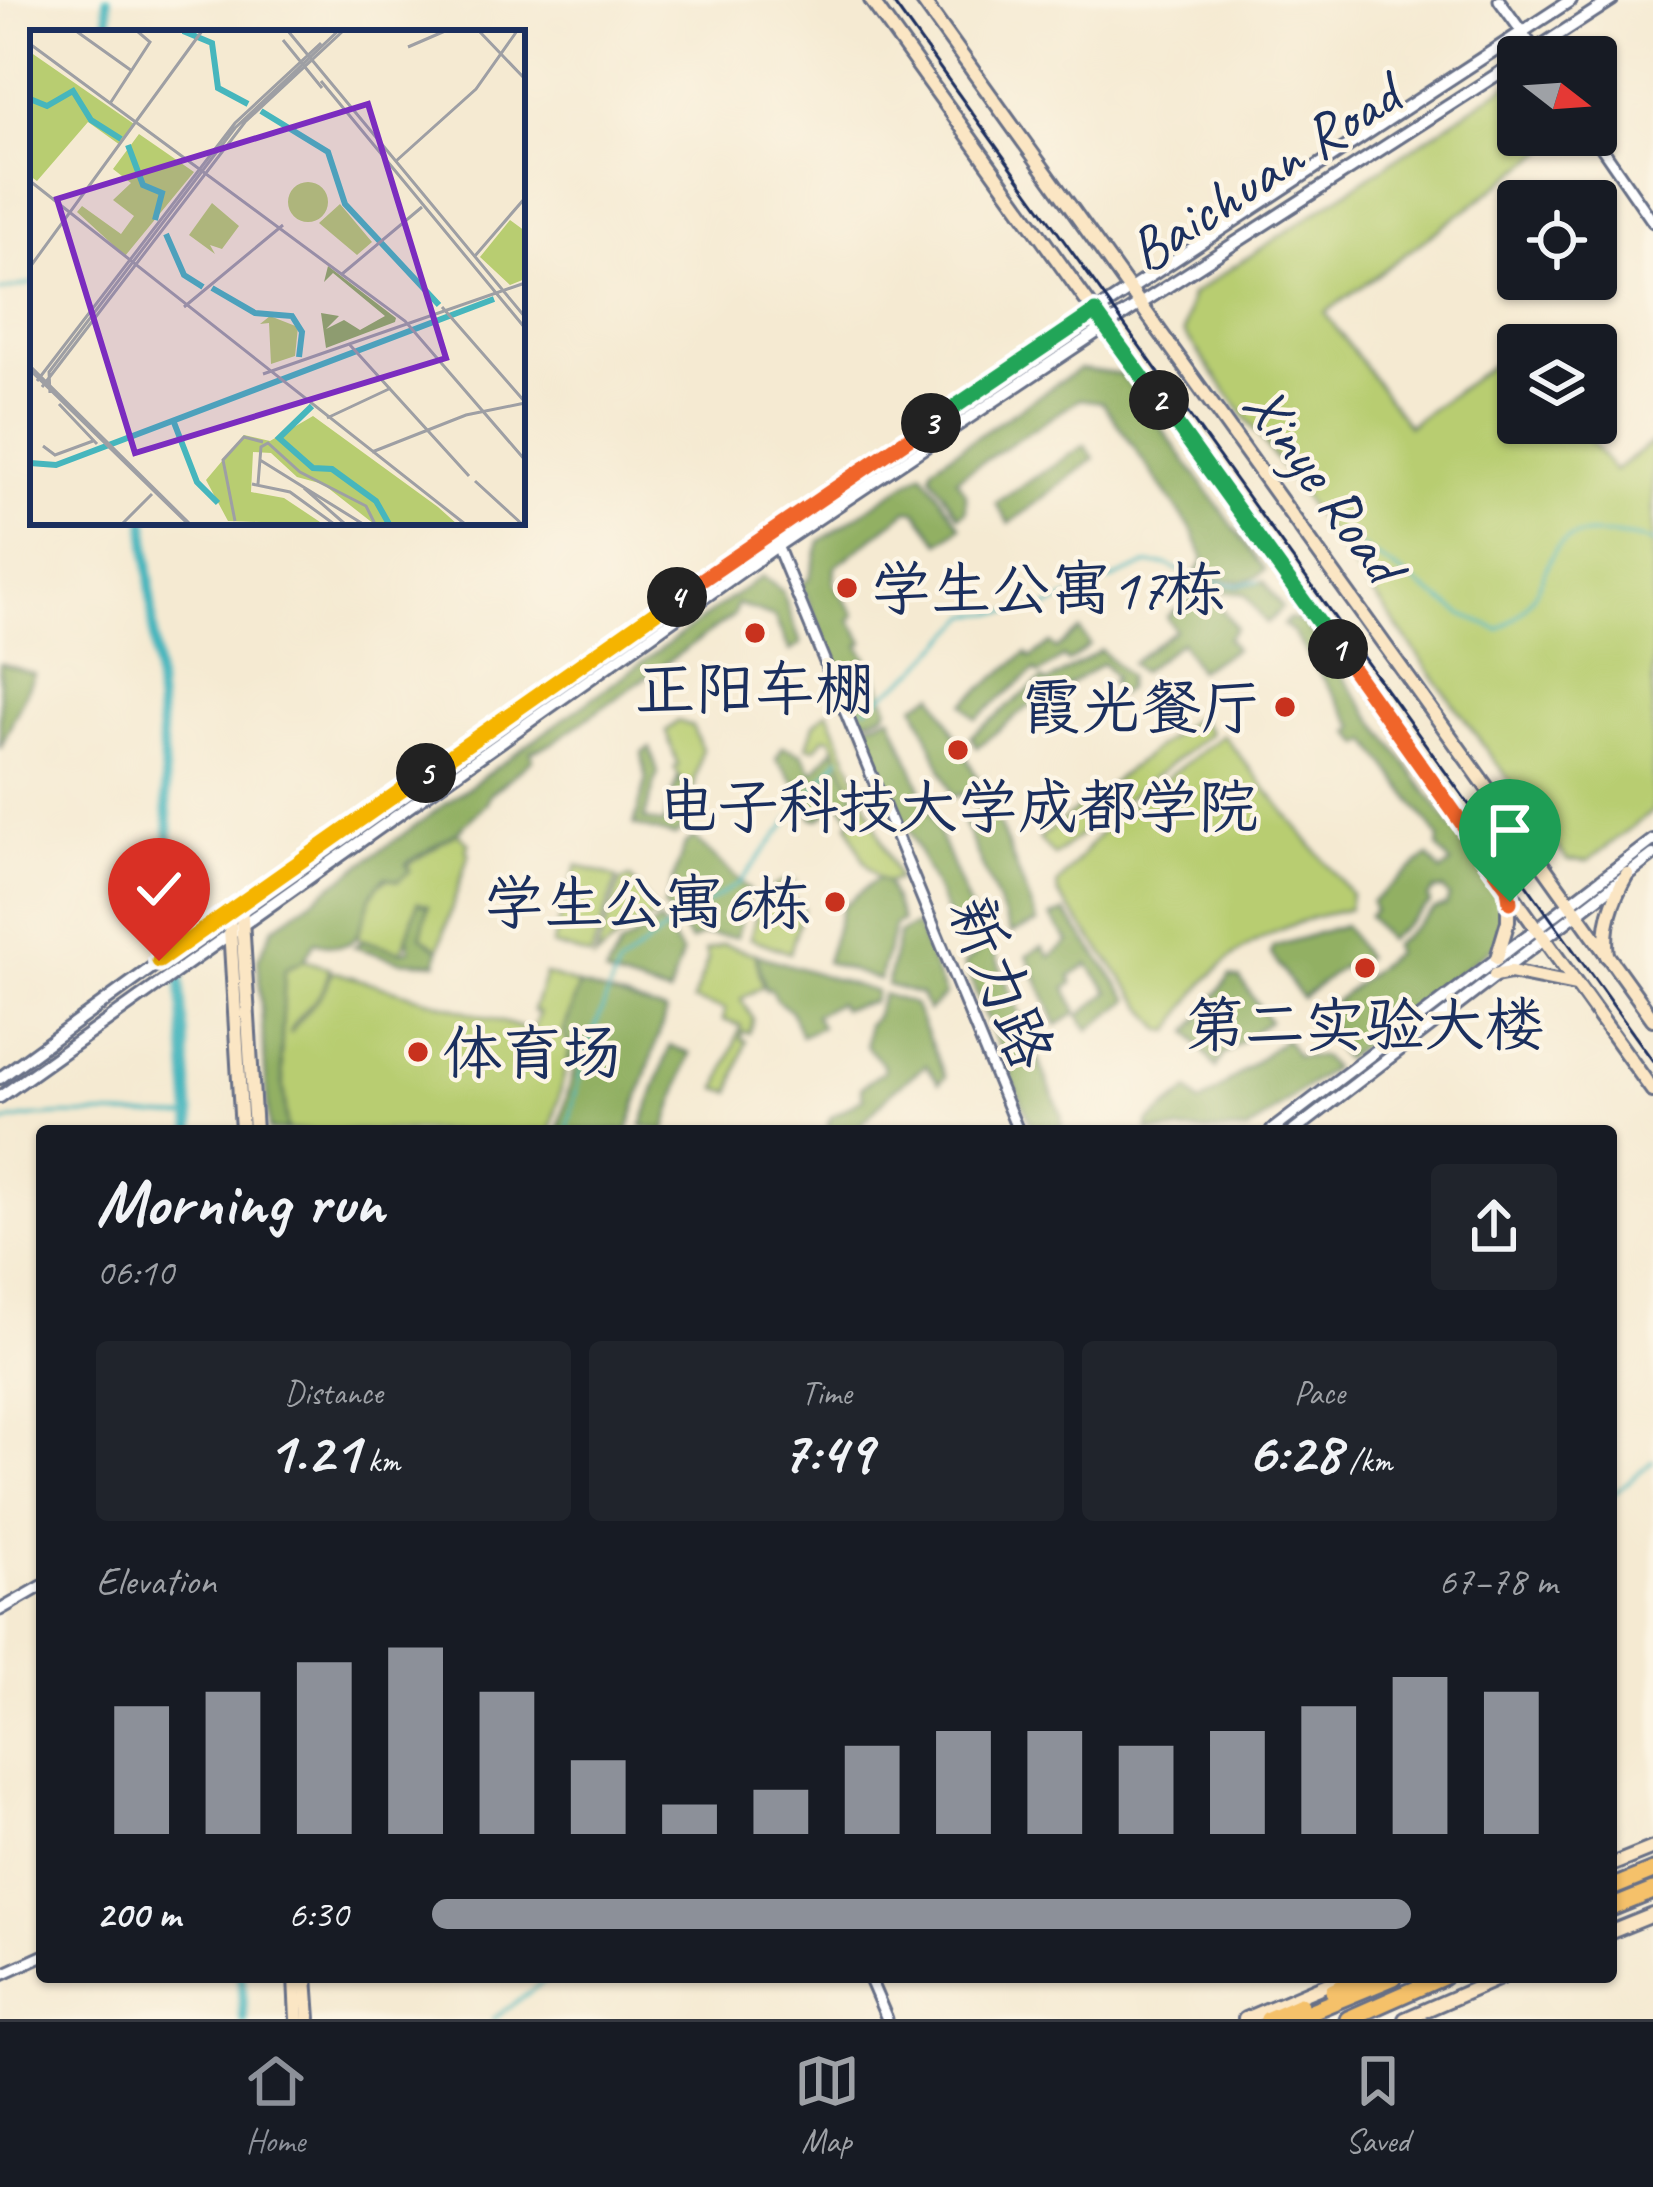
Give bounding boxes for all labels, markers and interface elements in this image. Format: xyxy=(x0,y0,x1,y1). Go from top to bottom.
inset map xyxy=(30,30,525,525)
north arrow xyxy=(1497,36,1617,156)
map controls xyxy=(1497,36,1617,444)
street label: Baichuan Road xyxy=(1114,52,1420,289)
button: locate xyxy=(1497,180,1617,300)
button: layers xyxy=(1497,324,1617,444)
pin: 2 xyxy=(1129,370,1189,430)
street label: Xinye Road xyxy=(1227,370,1426,604)
text: 2 xyxy=(1152,379,1166,421)
pin: 3 xyxy=(901,393,961,453)
text: 3 xyxy=(924,402,938,444)
place label: 学生公寓17栋 xyxy=(871,551,1225,627)
pin: 4 xyxy=(647,567,707,627)
marker: 学生公寓17栋 xyxy=(834,575,860,601)
text: 4 xyxy=(670,576,684,618)
pin: 1 xyxy=(1308,619,1368,679)
marker: 正阳车棚 xyxy=(742,620,768,646)
text: 1 xyxy=(1331,628,1345,670)
place label: 正阳车棚 xyxy=(635,651,875,727)
place label: 霞光餐厅 xyxy=(1021,670,1261,746)
marker: 霞光餐厅 xyxy=(1272,694,1298,720)
marker: 电子科技大学成都学院 xyxy=(945,737,971,763)
pin: 5 xyxy=(396,743,456,803)
text: 5 xyxy=(419,752,433,794)
place label: 电子科技大学成都学院 xyxy=(658,769,1258,845)
pin xyxy=(1459,779,1561,902)
icon: arrive xyxy=(1477,797,1543,863)
pin xyxy=(108,838,210,961)
icon: check xyxy=(126,856,192,922)
place label: 学生公寓6栋 xyxy=(484,865,811,941)
street label: 新力路 xyxy=(932,885,1070,1080)
marker: 学生公寓6栋 xyxy=(822,889,848,915)
marker: 第二实验大楼 xyxy=(1352,955,1378,981)
place label: 第二实验大楼 xyxy=(1185,987,1545,1063)
place label: 体育场 xyxy=(442,1015,622,1091)
marker: 体育场 xyxy=(405,1039,431,1065)
text: Morning run xyxy=(96,1161,384,1244)
button: share xyxy=(1431,1164,1557,1290)
text: 06:10 xyxy=(96,1248,174,1297)
text: Distance xyxy=(284,1372,383,1414)
text: Time xyxy=(801,1372,852,1414)
text: Pace xyxy=(1294,1372,1345,1414)
text: 1.21 xyxy=(267,1414,360,1490)
text: 7:49 xyxy=(781,1414,872,1490)
text: 6:28 xyxy=(1247,1414,1341,1490)
text: km xyxy=(360,1440,400,1482)
text: /km xyxy=(1341,1440,1392,1482)
text: Elevation xyxy=(96,1557,216,1606)
text: 67–78 m xyxy=(1438,1557,1557,1606)
text: 200 m xyxy=(96,1890,180,1939)
text: 6:30 xyxy=(288,1890,348,1939)
tab: Home xyxy=(243,2048,309,2162)
tab: Map xyxy=(794,2048,860,2162)
tab: Saved xyxy=(1345,2048,1411,2162)

